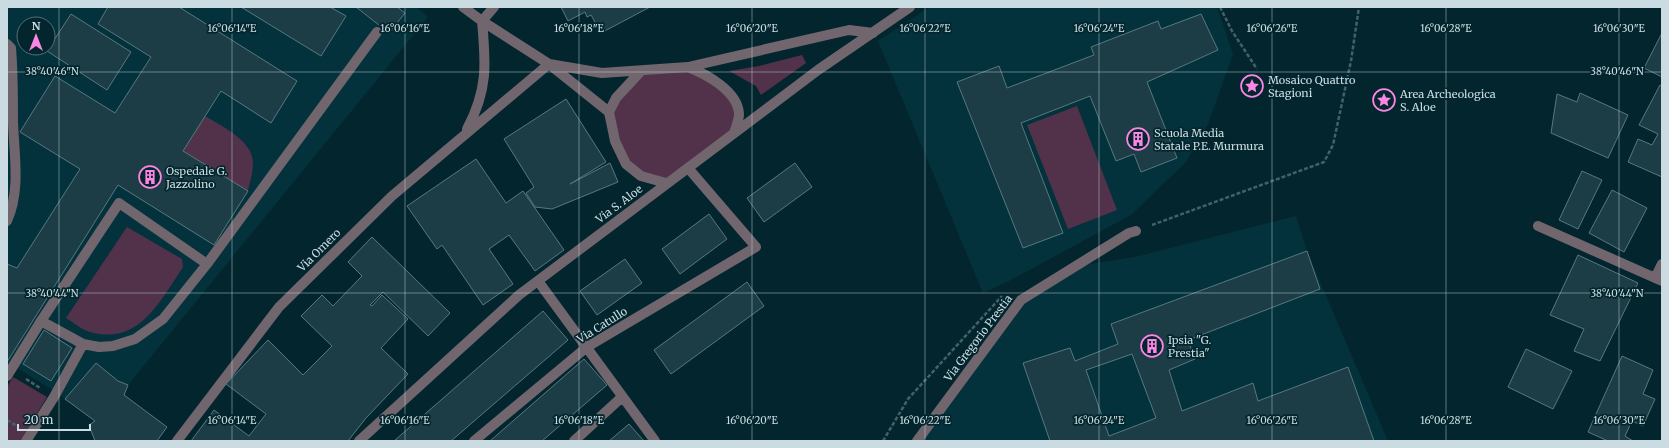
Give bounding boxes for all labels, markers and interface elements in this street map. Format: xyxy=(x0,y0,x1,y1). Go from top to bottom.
north arrow xyxy=(16,16,56,56)
text: N xyxy=(32,19,41,33)
text: 16°06'14"E xyxy=(208,22,257,35)
text: 16°06'16"E xyxy=(380,22,430,35)
text: 16°06'18"E xyxy=(554,22,605,35)
text: 16°06'20"E xyxy=(726,22,779,35)
text: 16°06'22"E xyxy=(899,22,951,35)
text: 16°06'24"E xyxy=(1074,22,1125,35)
text: 16°06'26"E xyxy=(1247,22,1298,35)
text: 16°06'28"E xyxy=(1420,22,1472,35)
text: 16°06'30"E xyxy=(1593,22,1645,35)
text: 38°40'46"N xyxy=(25,65,79,78)
text: 38°40'46"N xyxy=(1590,65,1644,78)
place icon: Mosaico Quattro Stagioni xyxy=(1239,73,1265,99)
place label: Mosaico Quattro Stagioni xyxy=(1268,73,1356,100)
place icon: Area Archeologica S. Aloe xyxy=(1371,87,1397,113)
place label: Area Archeologica S. Aloe xyxy=(1399,87,1496,114)
building icon: Scuola Media Statale P.E. Murmura xyxy=(1125,126,1151,152)
place label: Scuola Media Statale P.E. Murmura xyxy=(1154,126,1264,153)
building icon: Ospedale G. Jazzolino xyxy=(137,164,163,190)
place label: Ospedale G. Jazzolino xyxy=(165,164,227,191)
street label: Via S. Aloe xyxy=(592,182,645,227)
street label: Via Omero xyxy=(294,225,344,275)
text: 38°40'44"N xyxy=(25,287,79,300)
text: 38°40'44"N xyxy=(1590,287,1644,300)
street label: Via Gregorio Prestia xyxy=(940,292,1015,385)
street label: Via Catullo xyxy=(573,304,630,347)
building icon: Ipsia "G. Prestia" xyxy=(1139,333,1165,359)
place label: Ipsia "G. Prestia" xyxy=(1168,333,1212,360)
scale bar xyxy=(18,406,90,432)
text: 20 m xyxy=(24,412,53,427)
text: 16°06'14"E xyxy=(208,414,257,427)
text: 16°06'16"E xyxy=(380,414,430,427)
text: 16°06'18"E xyxy=(554,414,605,427)
text: 16°06'20"E xyxy=(726,414,779,427)
text: 16°06'22"E xyxy=(899,414,951,427)
text: 16°06'24"E xyxy=(1074,414,1125,427)
text: 16°06'26"E xyxy=(1247,414,1298,427)
text: 16°06'28"E xyxy=(1420,414,1472,427)
text: 16°06'30"E xyxy=(1593,414,1645,427)

